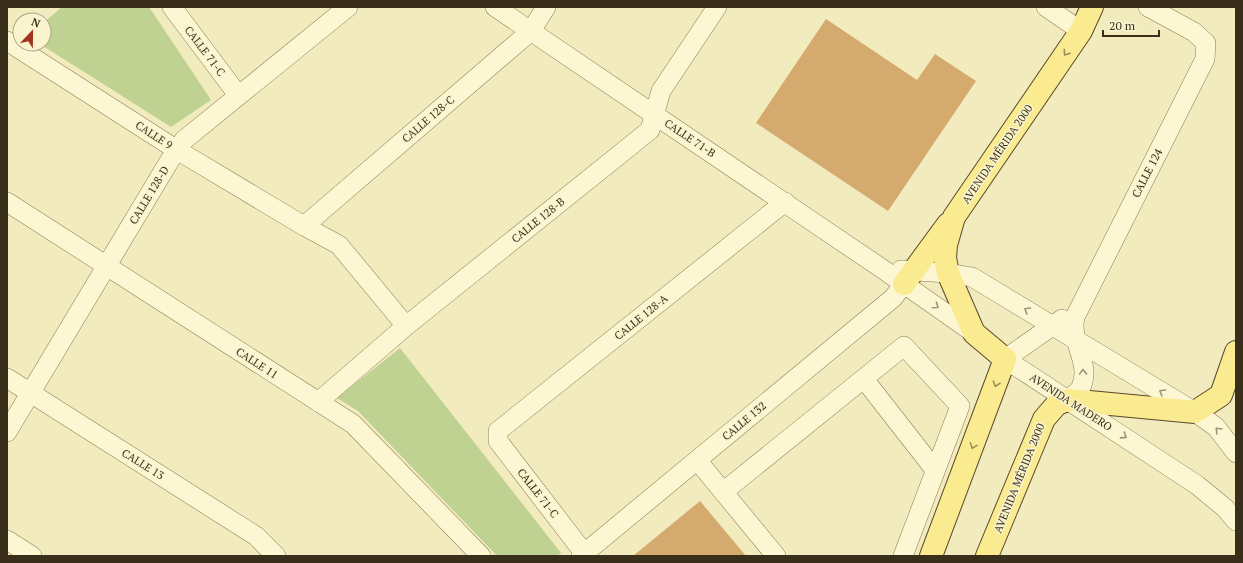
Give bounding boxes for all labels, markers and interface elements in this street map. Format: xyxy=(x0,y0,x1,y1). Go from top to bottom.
north arrow xyxy=(12,12,52,52)
scale bar xyxy=(1103,12,1159,38)
text: N xyxy=(29,15,43,31)
text: 20 m xyxy=(1109,18,1136,33)
street label: CALLE 71-C xyxy=(182,23,228,79)
one-way arrow xyxy=(1063,49,1071,56)
street label: CALLE 128-C xyxy=(399,92,457,146)
street label: AVENIDA MÉRIDA 2000 xyxy=(959,102,1036,206)
street label: CALLE 71-B xyxy=(662,116,718,160)
street label: CALLE 9 xyxy=(133,118,175,152)
street label: CALLE 124 xyxy=(1129,146,1165,200)
street label: CALLE 128-D xyxy=(126,163,172,227)
street label: CALLE 128-B xyxy=(509,194,568,246)
street label: CALLE 128-A xyxy=(611,291,671,343)
one-way arrow xyxy=(932,301,939,309)
one-way arrow xyxy=(1024,307,1031,314)
street label: CALLE 11 xyxy=(233,344,281,382)
one-way arrow xyxy=(1079,369,1087,375)
street label: AVENIDA MADERO xyxy=(1027,370,1115,434)
one-way arrow xyxy=(992,380,1001,387)
one-way arrow xyxy=(1159,389,1166,396)
street label: CALLE 132 xyxy=(719,398,769,443)
street label: AVENIDA MÉRIDA 2000 xyxy=(991,421,1047,535)
one-way arrow xyxy=(1215,427,1223,435)
one-way arrow xyxy=(1119,432,1126,439)
one-way arrow xyxy=(970,442,978,449)
street label: CALLE 13 xyxy=(119,446,167,483)
street label: CALLE 71-C xyxy=(514,465,562,521)

